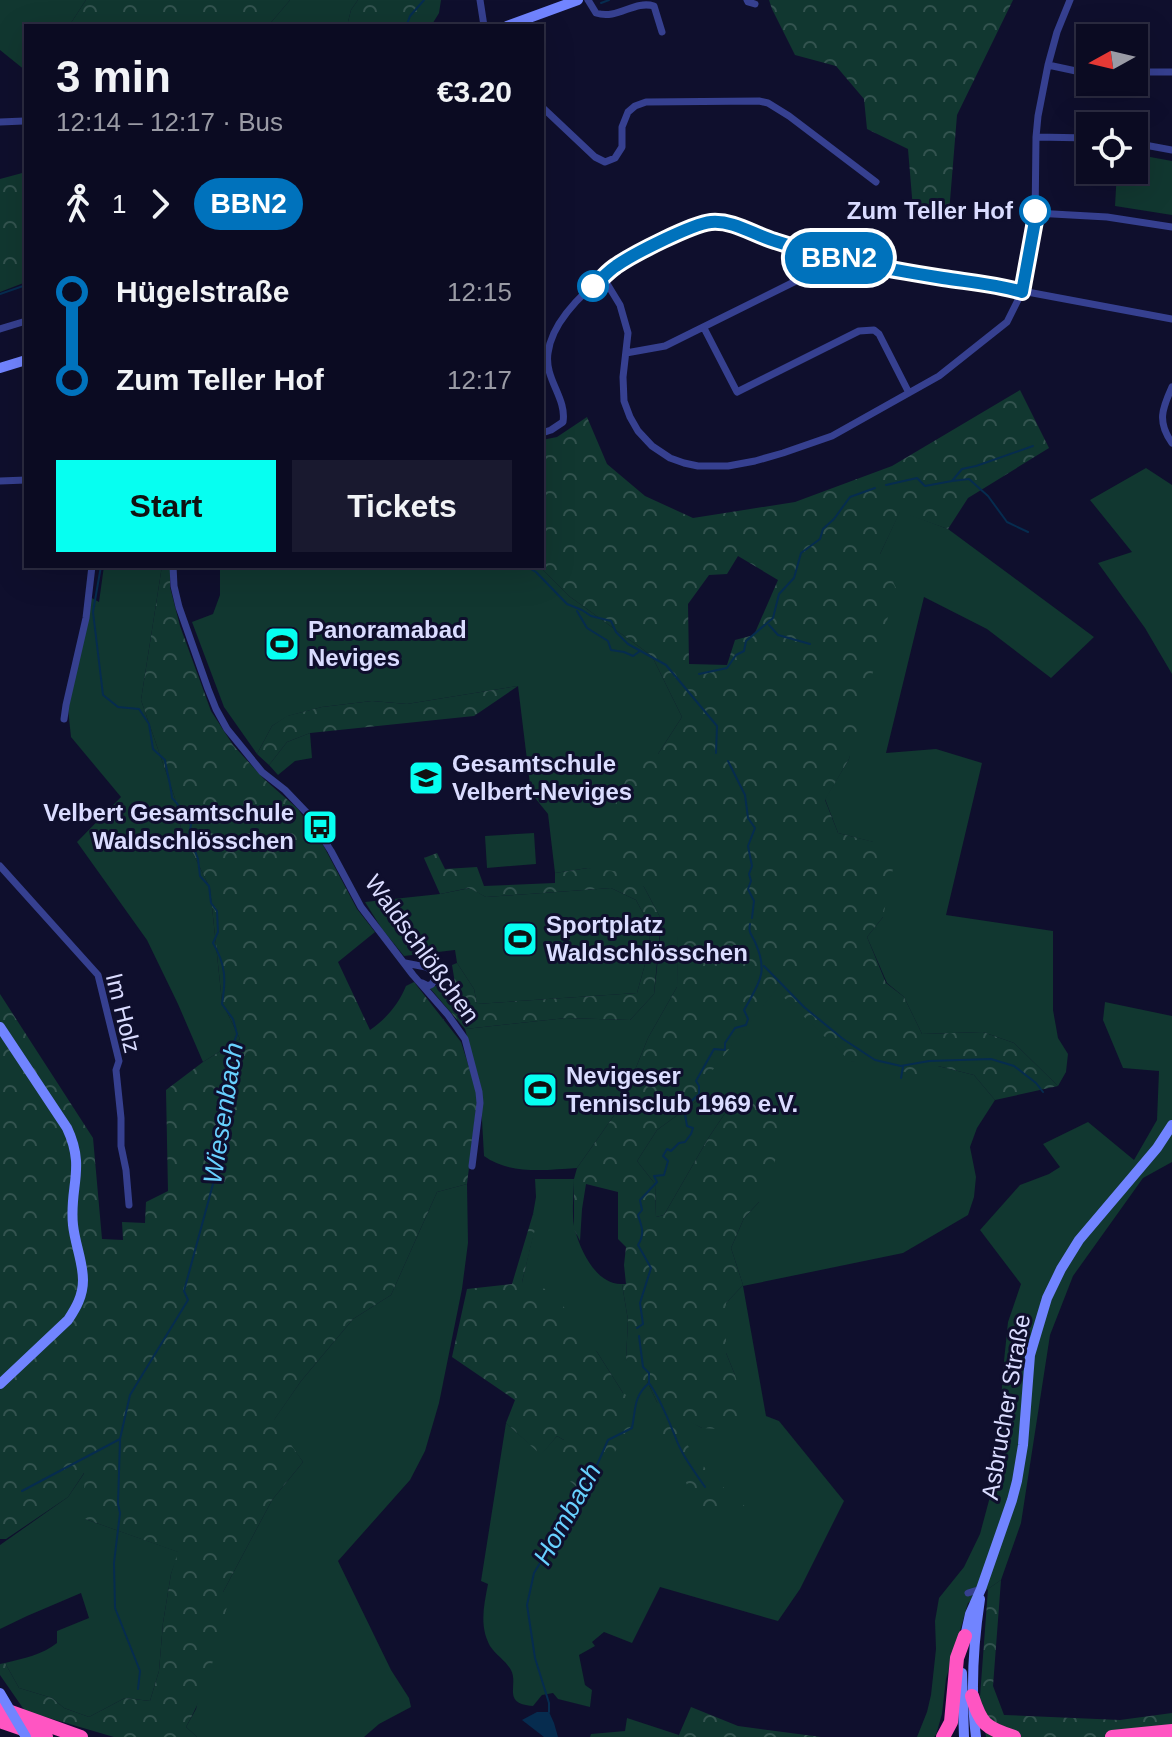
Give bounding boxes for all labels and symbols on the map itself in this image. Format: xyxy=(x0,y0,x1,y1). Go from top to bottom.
north arrow xyxy=(1076,24,1148,96)
marker: Zum Teller Hof xyxy=(1020,196,1050,226)
place label: Zum Teller Hof xyxy=(847,197,1014,224)
line badge: BBN2 xyxy=(783,232,895,284)
unlabelled marker xyxy=(578,271,608,301)
place label: Panoramabad Neviges xyxy=(308,616,467,671)
sports icon: Panoramabad Neviges xyxy=(263,625,301,663)
place label: Gesamtschule Velbert-Neviges xyxy=(452,750,632,805)
school or university icon: Gesamtschule Velbert-Neviges xyxy=(407,759,445,797)
place label: Velbert Gesamtschule Waldschlösschen xyxy=(43,799,294,854)
bus stop icon: Velbert Gesamtschule Waldschlösschen xyxy=(301,808,339,846)
street label: Waldschlößchen xyxy=(360,869,485,1028)
place label: Sportplatz Waldschlösschen xyxy=(546,911,748,966)
sports icon: Sportplatz Waldschlösschen xyxy=(501,920,539,958)
street label: Im Holz xyxy=(101,970,146,1056)
water label: Wiesenbach xyxy=(197,1040,249,1186)
place label: Nevigeser Tennisclub 1969 e.V. xyxy=(566,1062,798,1117)
sports icon: Nevigeser Tennisclub 1969 e.V. xyxy=(521,1071,559,1109)
street label: Asbrucher Straße xyxy=(976,1312,1035,1502)
water label: Hombach xyxy=(527,1458,607,1570)

